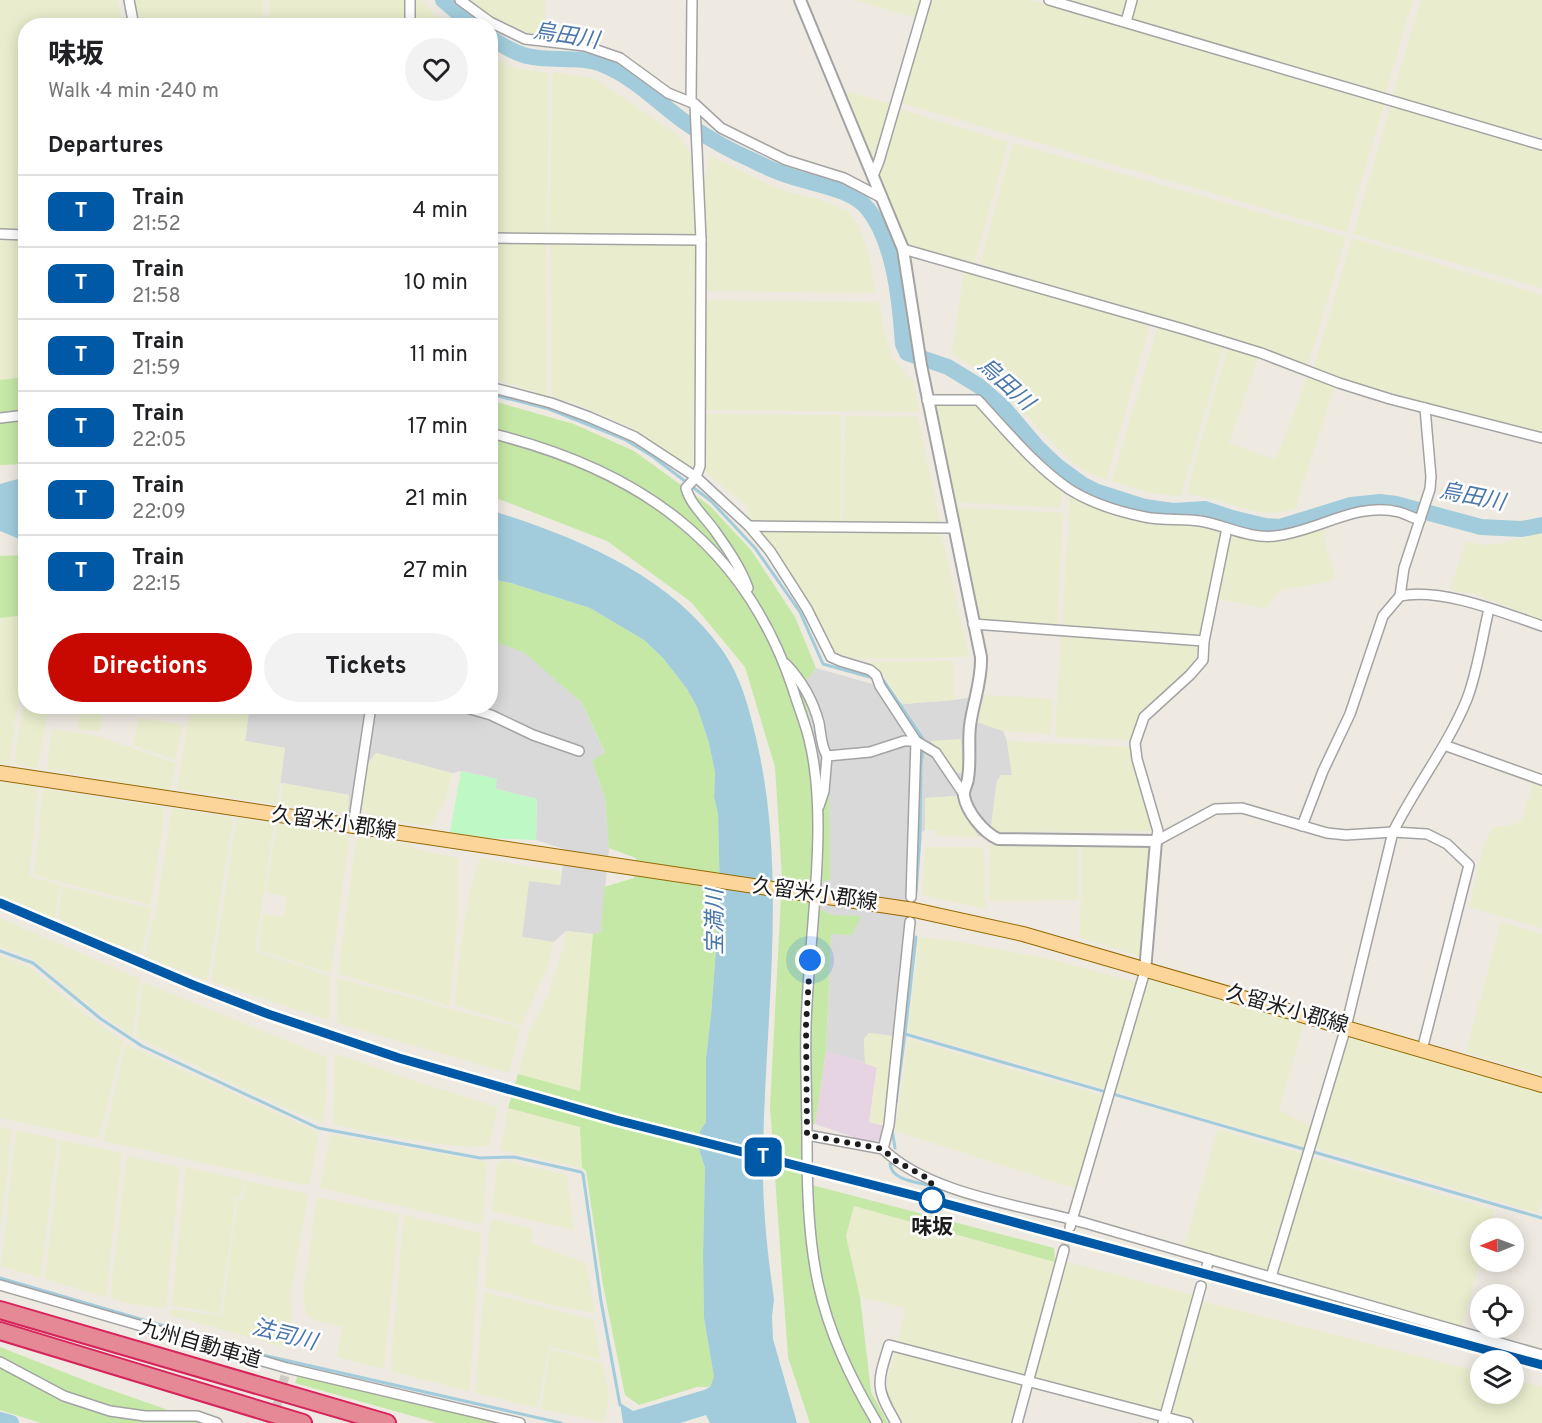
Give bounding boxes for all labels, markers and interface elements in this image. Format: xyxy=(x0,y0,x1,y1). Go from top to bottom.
water label: 烏田川 xyxy=(531,19,603,56)
text: 味坂 xyxy=(48,38,104,74)
button: heart xyxy=(405,38,468,101)
text: Walk · 4 min · 240 m xyxy=(48,79,219,105)
text: Departures xyxy=(48,133,164,160)
text: Train xyxy=(132,185,184,212)
text: T xyxy=(75,198,87,225)
text: 4 min xyxy=(413,198,468,225)
text: 21:52 xyxy=(132,212,181,238)
text: Train xyxy=(132,257,184,284)
text: T xyxy=(75,270,87,297)
text: 10 min xyxy=(404,270,468,297)
text: 21:58 xyxy=(132,284,181,310)
text: Train xyxy=(132,329,184,356)
text: T xyxy=(75,342,87,369)
text: 11 min xyxy=(410,342,468,369)
water label: 烏田川 xyxy=(971,353,1040,418)
text: 21:59 xyxy=(132,356,180,382)
text: Train xyxy=(132,401,184,428)
text: T xyxy=(75,414,87,441)
text: 17 min xyxy=(408,414,468,441)
text: 22:05 xyxy=(132,428,186,454)
text: Train xyxy=(132,473,184,500)
water label: 烏田川 xyxy=(1437,478,1509,518)
text: T xyxy=(75,486,87,513)
text: 21 min xyxy=(405,486,468,513)
text: 22:09 xyxy=(132,500,186,526)
text: Train xyxy=(132,545,184,572)
text: T xyxy=(75,558,87,585)
text: 27 min xyxy=(402,558,468,585)
text: 22:15 xyxy=(132,572,181,598)
button: Directions xyxy=(48,633,252,702)
button: Tickets xyxy=(264,633,468,702)
street label: 久留米小郡線 xyxy=(270,802,398,846)
street label: 久留米小郡線 xyxy=(751,873,879,917)
water label: 宝満川 xyxy=(703,887,730,955)
your location xyxy=(795,945,825,975)
street label: 久留米小郡線 xyxy=(1223,980,1351,1040)
line badge: T xyxy=(744,1138,783,1176)
text: T xyxy=(757,1144,769,1171)
marker: 味坂 xyxy=(919,1187,945,1213)
place label: 味坂 xyxy=(911,1215,953,1242)
north arrow xyxy=(1470,1218,1524,1272)
map controls xyxy=(1470,1218,1524,1404)
button: locate xyxy=(1470,1284,1524,1338)
street label: 九州自動車道 xyxy=(136,1315,264,1375)
water label: 法司川 xyxy=(249,1315,321,1358)
button: layers xyxy=(1470,1350,1524,1404)

